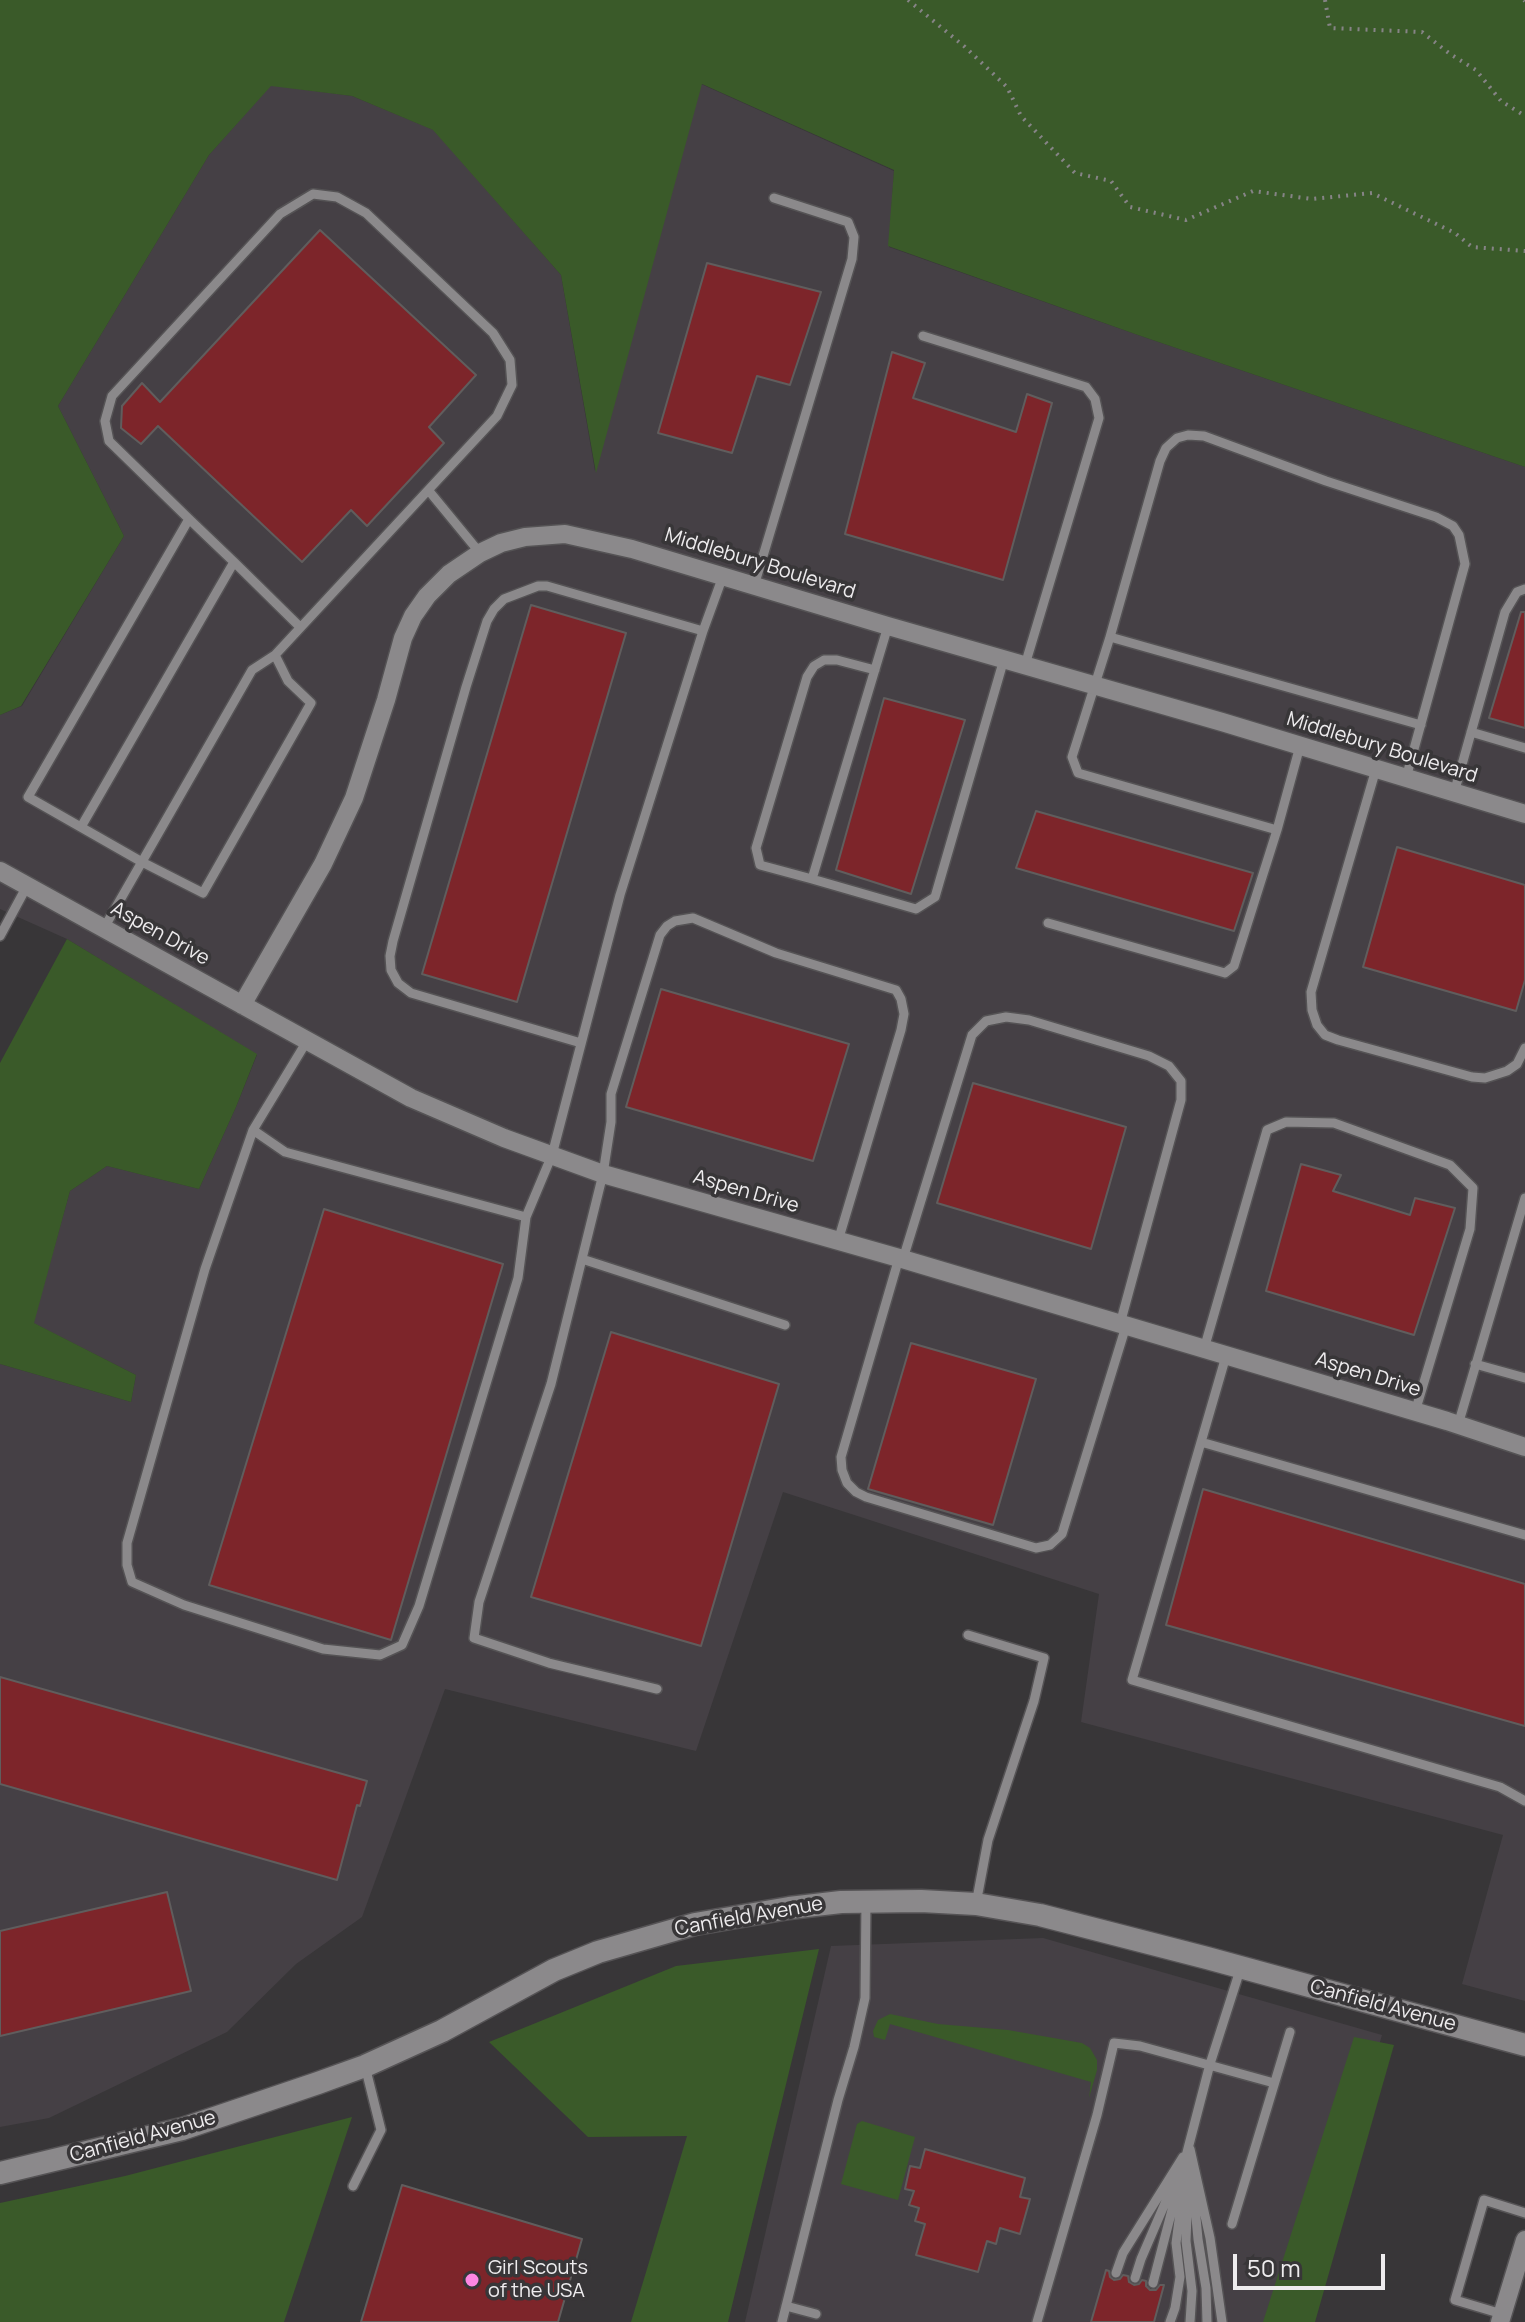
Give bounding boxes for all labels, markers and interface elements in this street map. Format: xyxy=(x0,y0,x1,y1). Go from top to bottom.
street label: Middlebury Boulevard xyxy=(662,524,858,604)
street label: Middlebury Boulevard xyxy=(1284,708,1480,788)
street label: Aspen Drive xyxy=(106,897,214,971)
street label: Aspen Drive xyxy=(690,1165,802,1219)
street label: Aspen Drive xyxy=(1312,1348,1424,1402)
street label: Canfield Avenue xyxy=(673,1892,825,1942)
street label: Canfield Avenue xyxy=(1307,1975,1459,2037)
street label: Canfield Avenue xyxy=(67,2106,219,2168)
scale bar xyxy=(1237,2238,1389,2288)
text: 50 m xyxy=(1247,2251,1301,2284)
place label: Girl Scouts of the USA xyxy=(488,2256,588,2303)
marker: Girl Scouts of the USA xyxy=(463,2271,481,2289)

